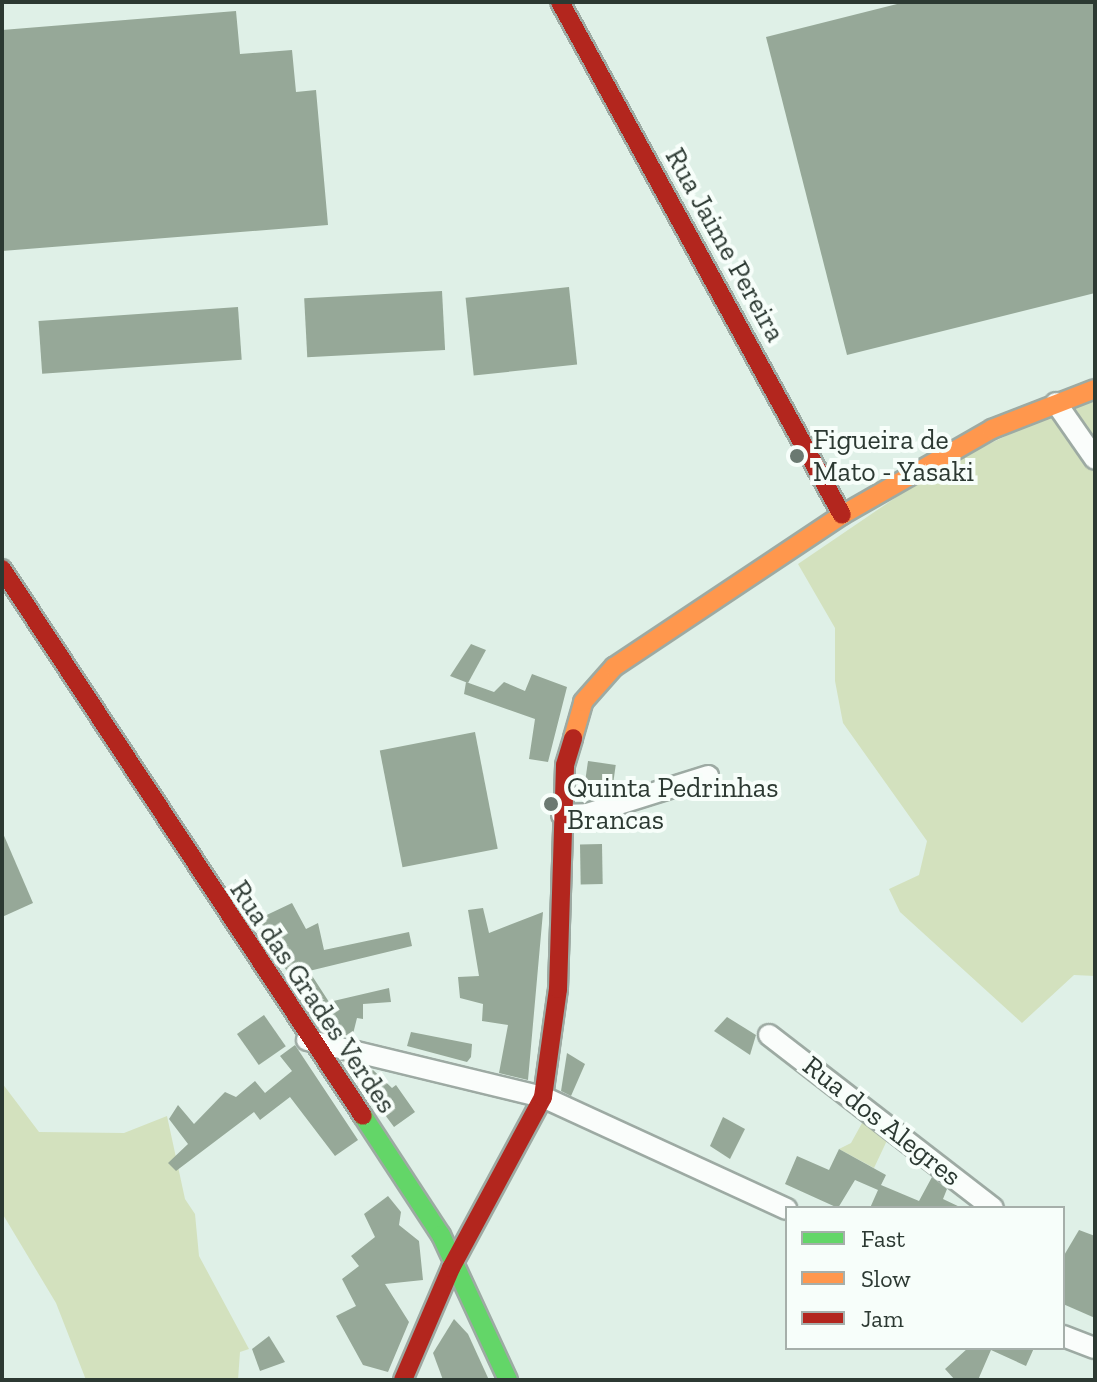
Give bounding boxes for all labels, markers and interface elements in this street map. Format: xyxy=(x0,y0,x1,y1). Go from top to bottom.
street label: Rua Jaime Pereira xyxy=(658,142,792,348)
place label: Figueira de Mato - Yasaki xyxy=(813,423,975,489)
marker: Figueira de Mato - Yasaki xyxy=(788,447,806,465)
place label: Quinta Pedrinhas Brancas xyxy=(567,771,779,837)
marker: Quinta Pedrinhas Brancas xyxy=(542,795,560,813)
street label: Rua das Grades Verdes xyxy=(222,874,404,1120)
street label: Rua dos Alegres xyxy=(796,1049,968,1193)
legend xyxy=(785,1206,1065,1350)
text: Fast xyxy=(861,1224,905,1253)
text: Slow xyxy=(861,1264,911,1293)
text: Jam xyxy=(861,1304,904,1333)

